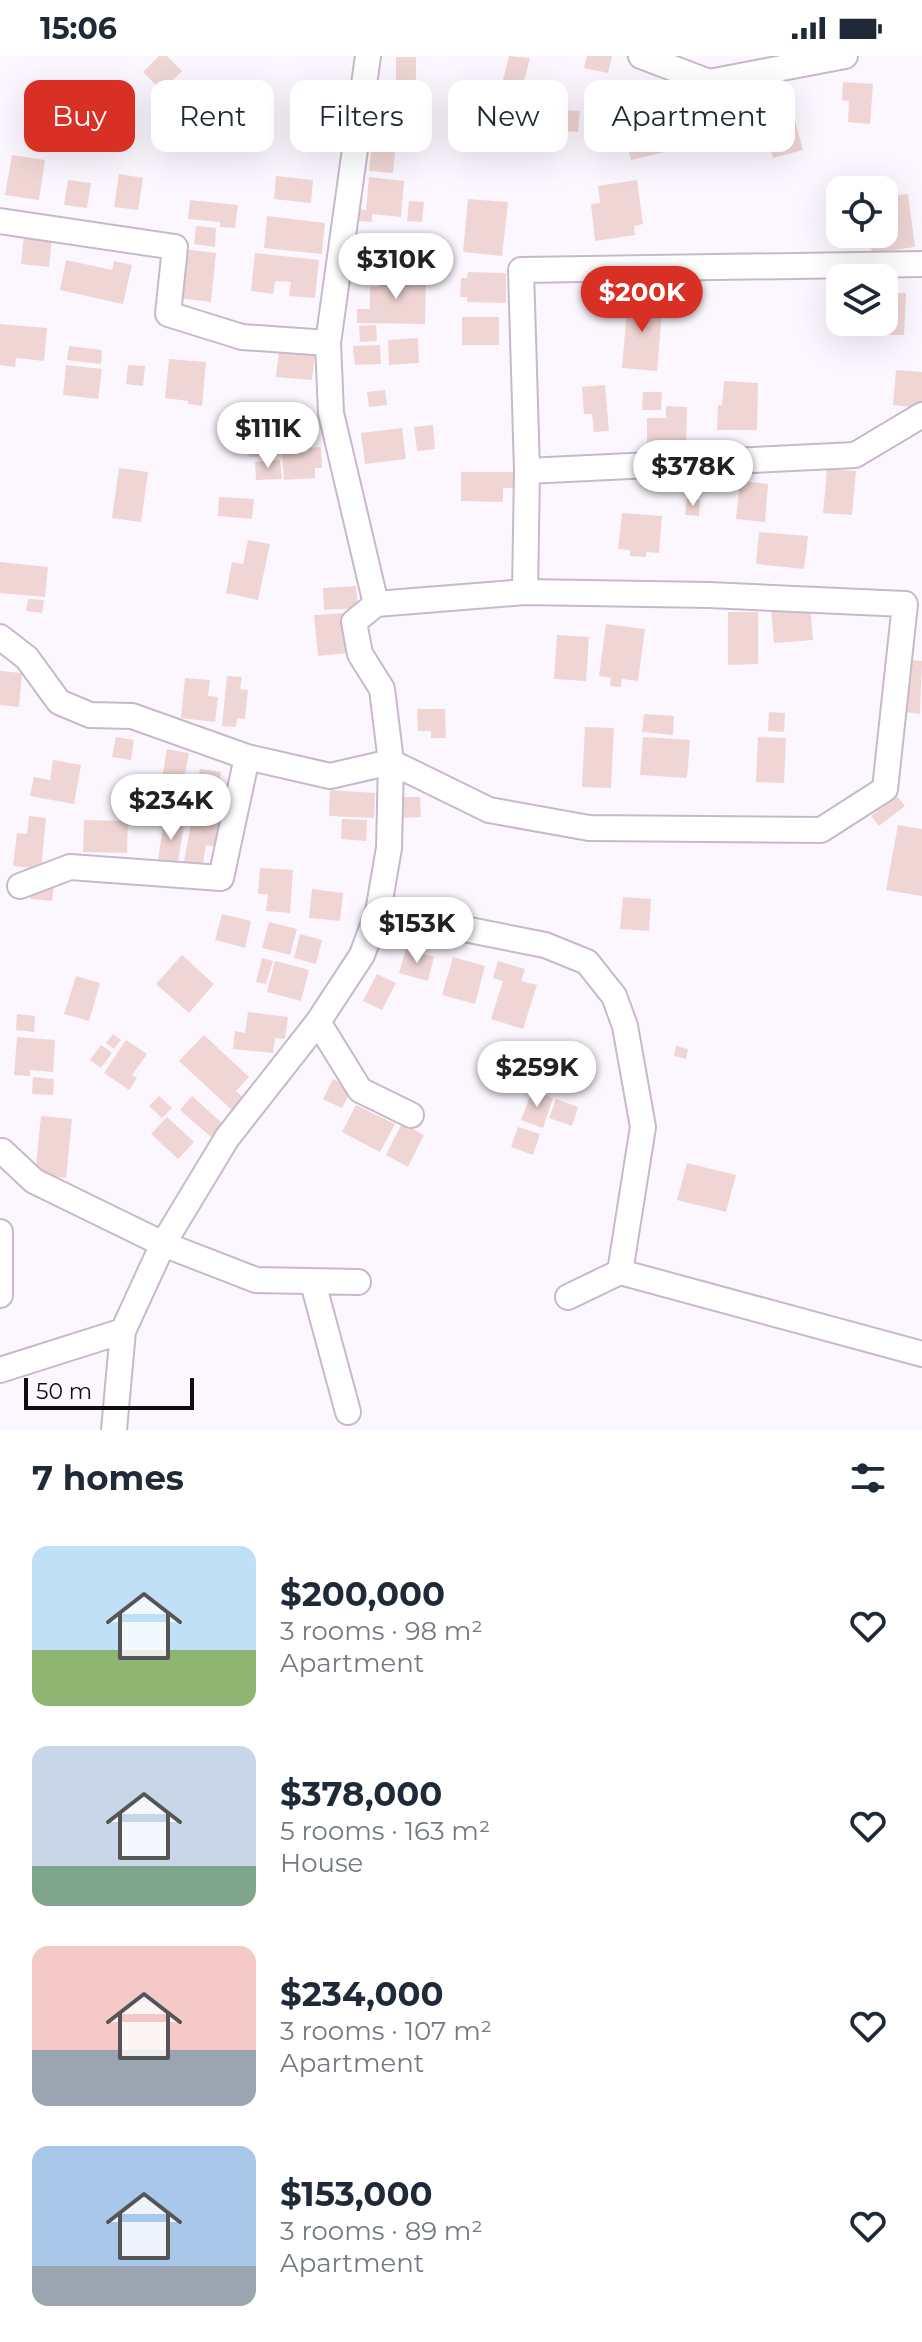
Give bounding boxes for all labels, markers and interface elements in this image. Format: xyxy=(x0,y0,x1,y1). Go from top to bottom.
text: 15:06 xyxy=(40,10,117,47)
chip: Buy xyxy=(24,80,135,152)
chip: Rent xyxy=(151,80,274,152)
chip: Filters xyxy=(290,80,432,152)
chip: New xyxy=(448,80,568,152)
chip: Apartment xyxy=(584,80,795,152)
map controls xyxy=(826,176,898,336)
button: locate xyxy=(826,176,898,248)
pin: $310K xyxy=(340,233,452,301)
text: $310K xyxy=(357,243,435,275)
button: layers xyxy=(826,264,898,336)
pin: $200K xyxy=(586,266,698,334)
text: $200K xyxy=(599,276,685,308)
pin: $111K xyxy=(212,402,324,470)
text: $111K xyxy=(235,412,301,444)
pin: $378K xyxy=(637,440,749,508)
text: $378K xyxy=(651,450,735,482)
pin: $234K xyxy=(115,774,227,842)
text: $234K xyxy=(129,784,213,816)
pin: $153K xyxy=(361,897,473,965)
text: $153K xyxy=(379,907,455,939)
pin: $259K xyxy=(481,1041,593,1109)
text: $259K xyxy=(495,1051,579,1083)
scale bar xyxy=(24,1374,194,1410)
text: 50 m xyxy=(36,1378,92,1405)
icon: filters xyxy=(846,1456,890,1500)
text: 7 homes xyxy=(32,1457,184,1499)
text: $200,000 xyxy=(280,1573,445,1615)
icon: home xyxy=(96,1578,192,1674)
icon: heart xyxy=(846,1604,890,1648)
text: 3 rooms · 98 m² xyxy=(280,1615,483,1647)
text: Apartment xyxy=(280,1647,424,1679)
text: $378,000 xyxy=(280,1773,442,1815)
icon: home xyxy=(96,1778,192,1874)
icon: heart xyxy=(846,1804,890,1848)
text: 5 rooms · 163 m² xyxy=(280,1815,490,1847)
text: House xyxy=(280,1847,363,1879)
text: $234,000 xyxy=(280,1973,444,2015)
icon: home xyxy=(96,1978,192,2074)
icon: heart xyxy=(846,2004,890,2048)
text: 3 rooms · 107 m² xyxy=(280,2015,492,2047)
text: Apartment xyxy=(280,2047,424,2079)
text: $153,000 xyxy=(280,2173,433,2215)
icon: home xyxy=(96,2178,192,2274)
icon: heart xyxy=(846,2204,890,2248)
text: 3 rooms · 89 m² xyxy=(280,2215,483,2247)
text: Apartment xyxy=(280,2247,424,2279)

